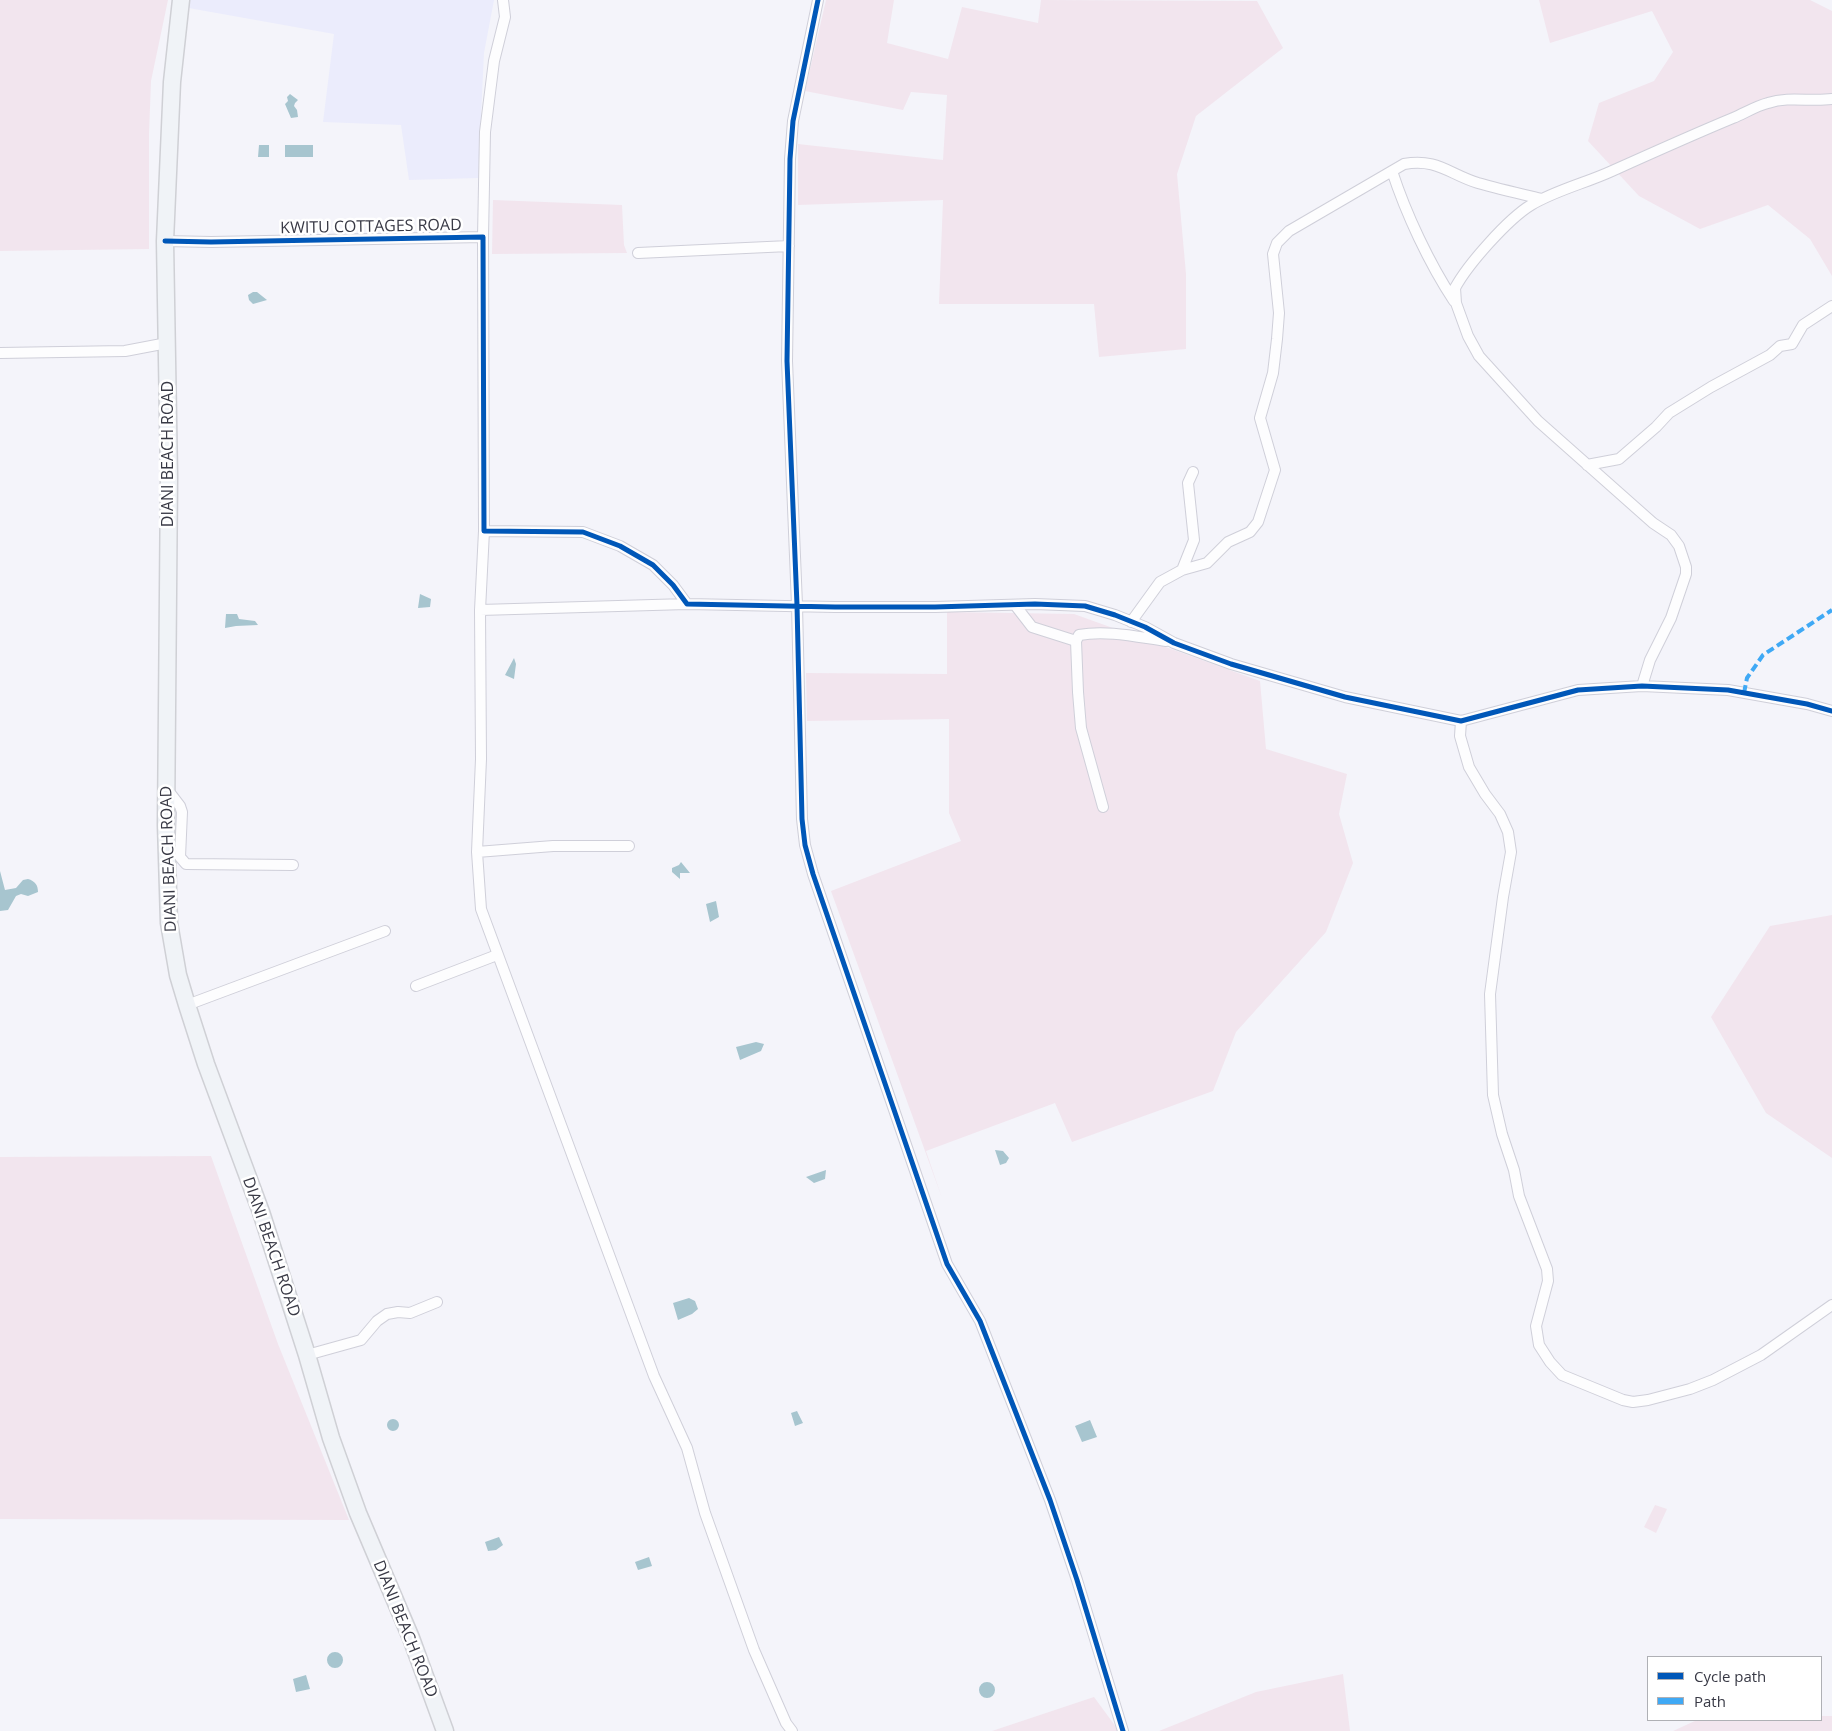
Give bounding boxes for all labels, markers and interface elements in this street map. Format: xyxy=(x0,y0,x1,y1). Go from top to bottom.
street label: KWITU COTTAGES ROAD xyxy=(280,216,462,238)
street label: DIANI BEACH ROAD xyxy=(158,381,178,527)
street label: DIANI BEACH ROAD xyxy=(157,786,181,932)
street label: DIANI BEACH ROAD xyxy=(238,1175,304,1319)
street label: DIANI BEACH ROAD xyxy=(369,1558,441,1700)
legend xyxy=(1647,1656,1822,1721)
text: Cycle path xyxy=(1694,1666,1766,1686)
text: Path xyxy=(1694,1691,1726,1711)

